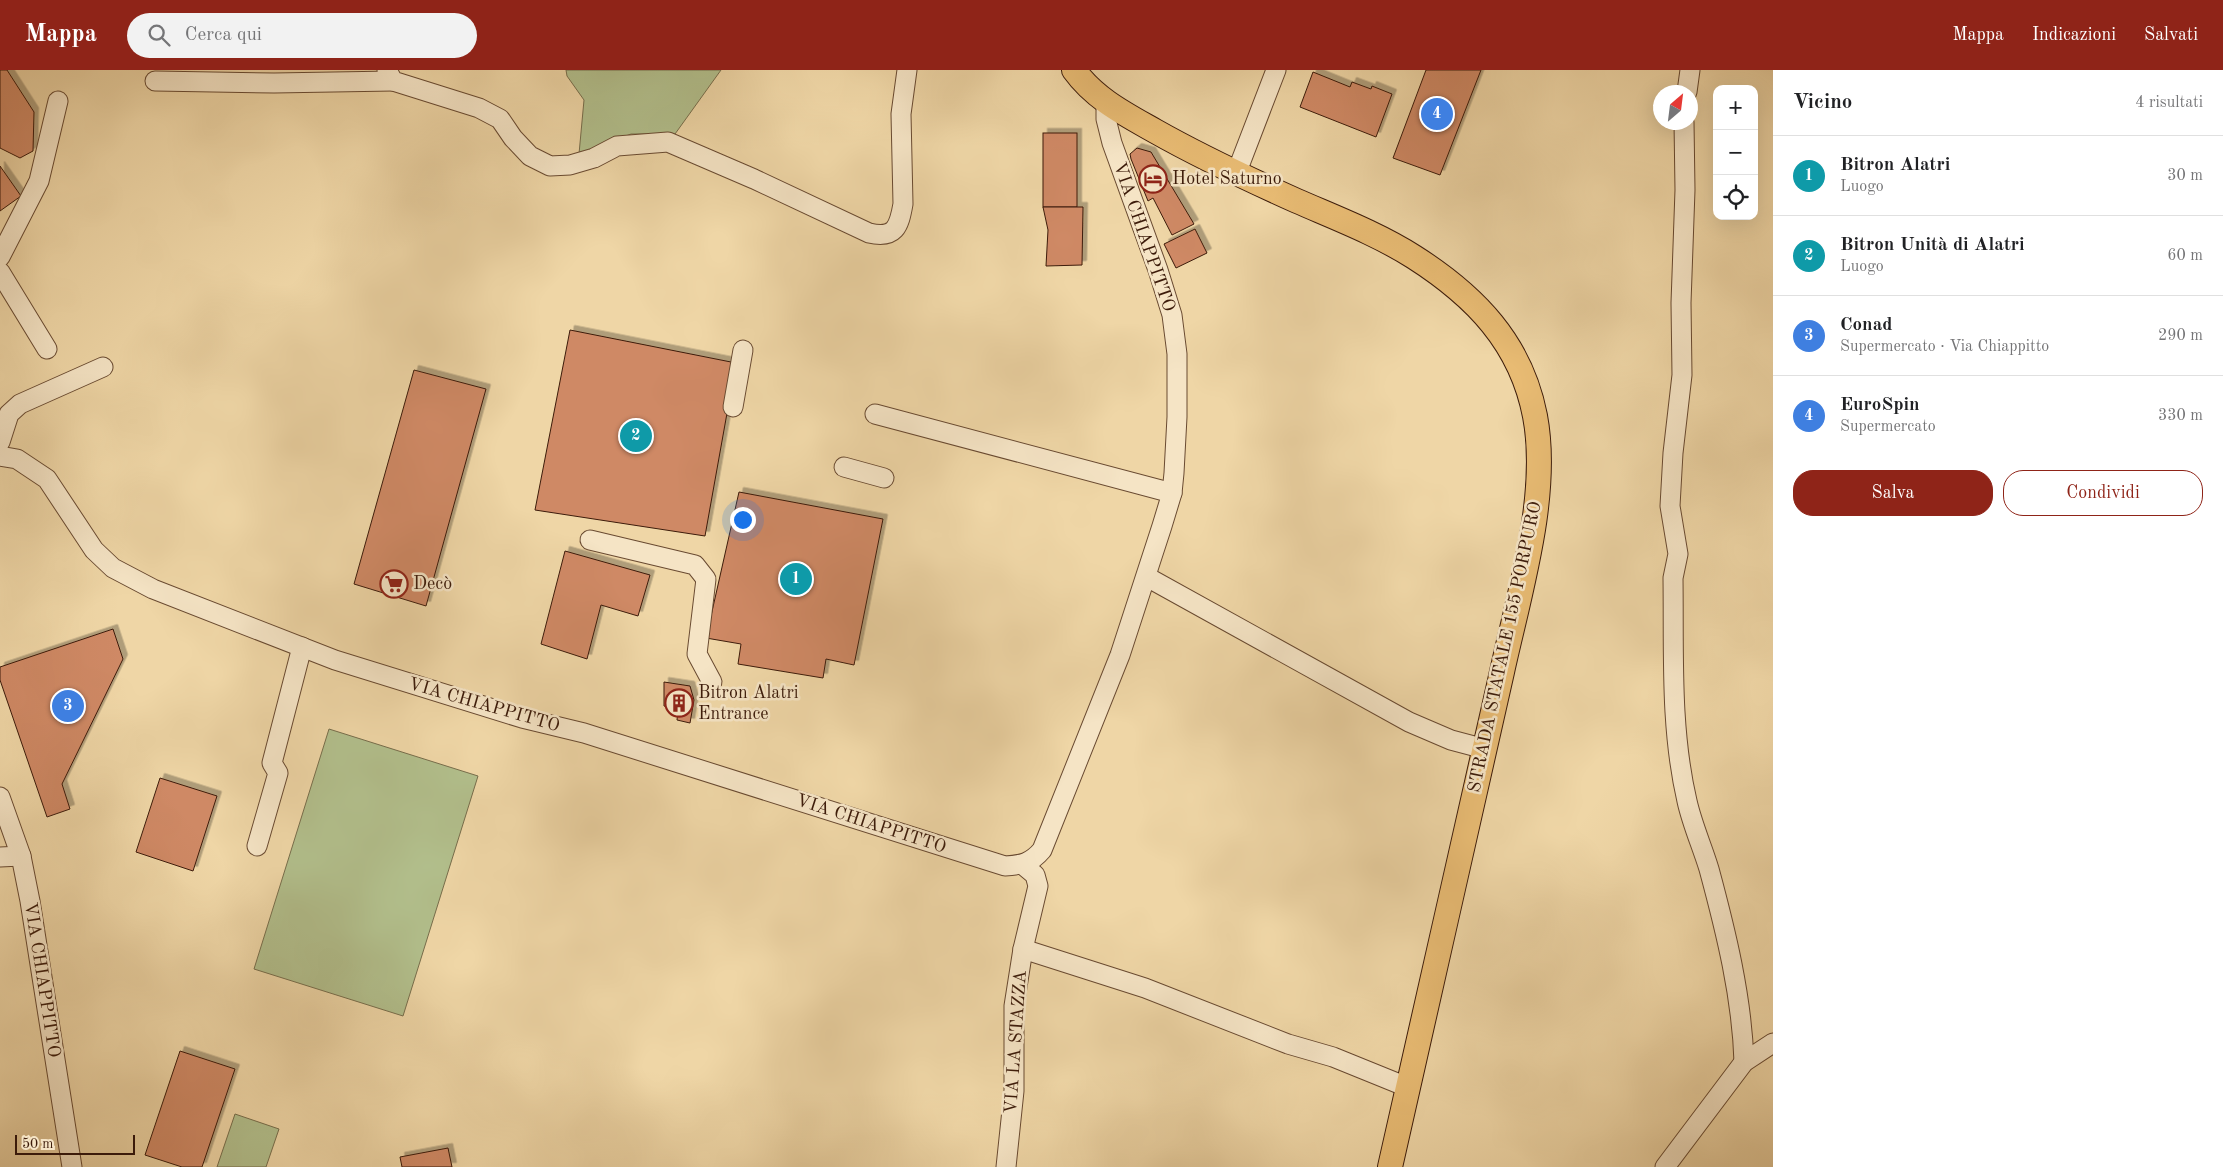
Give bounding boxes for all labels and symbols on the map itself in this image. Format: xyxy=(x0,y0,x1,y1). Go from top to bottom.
north arrow xyxy=(1653,85,1698,130)
pin: 4 xyxy=(1421,95,1453,133)
street label: VIA CHIAPPITTO xyxy=(1110,160,1178,314)
hotel icon: Hotel Saturno xyxy=(1138,164,1168,194)
place label: Hotel Saturno xyxy=(1172,170,1282,188)
pin: 2 xyxy=(620,417,652,455)
street label: STRADA STATALE 155 PORPURO xyxy=(1465,500,1545,794)
your location xyxy=(730,507,756,533)
pin: 1 xyxy=(780,560,812,598)
supermarket icon: Decò xyxy=(379,569,409,599)
place label: Decò xyxy=(413,575,452,593)
street label: VIA CHIAPPITTO xyxy=(406,675,562,735)
place label: Bitron Alatri Entrance xyxy=(698,684,799,723)
pin: 3 xyxy=(52,687,84,725)
building icon: Bitron Alatri Entrance xyxy=(664,688,694,718)
street label: VIA CHIAPPITTO xyxy=(794,791,948,857)
street label: VIA CHIAPPITTO xyxy=(21,901,63,1059)
street label: VIA LA STAZZA xyxy=(1002,969,1030,1115)
scale bar xyxy=(15,1132,135,1155)

